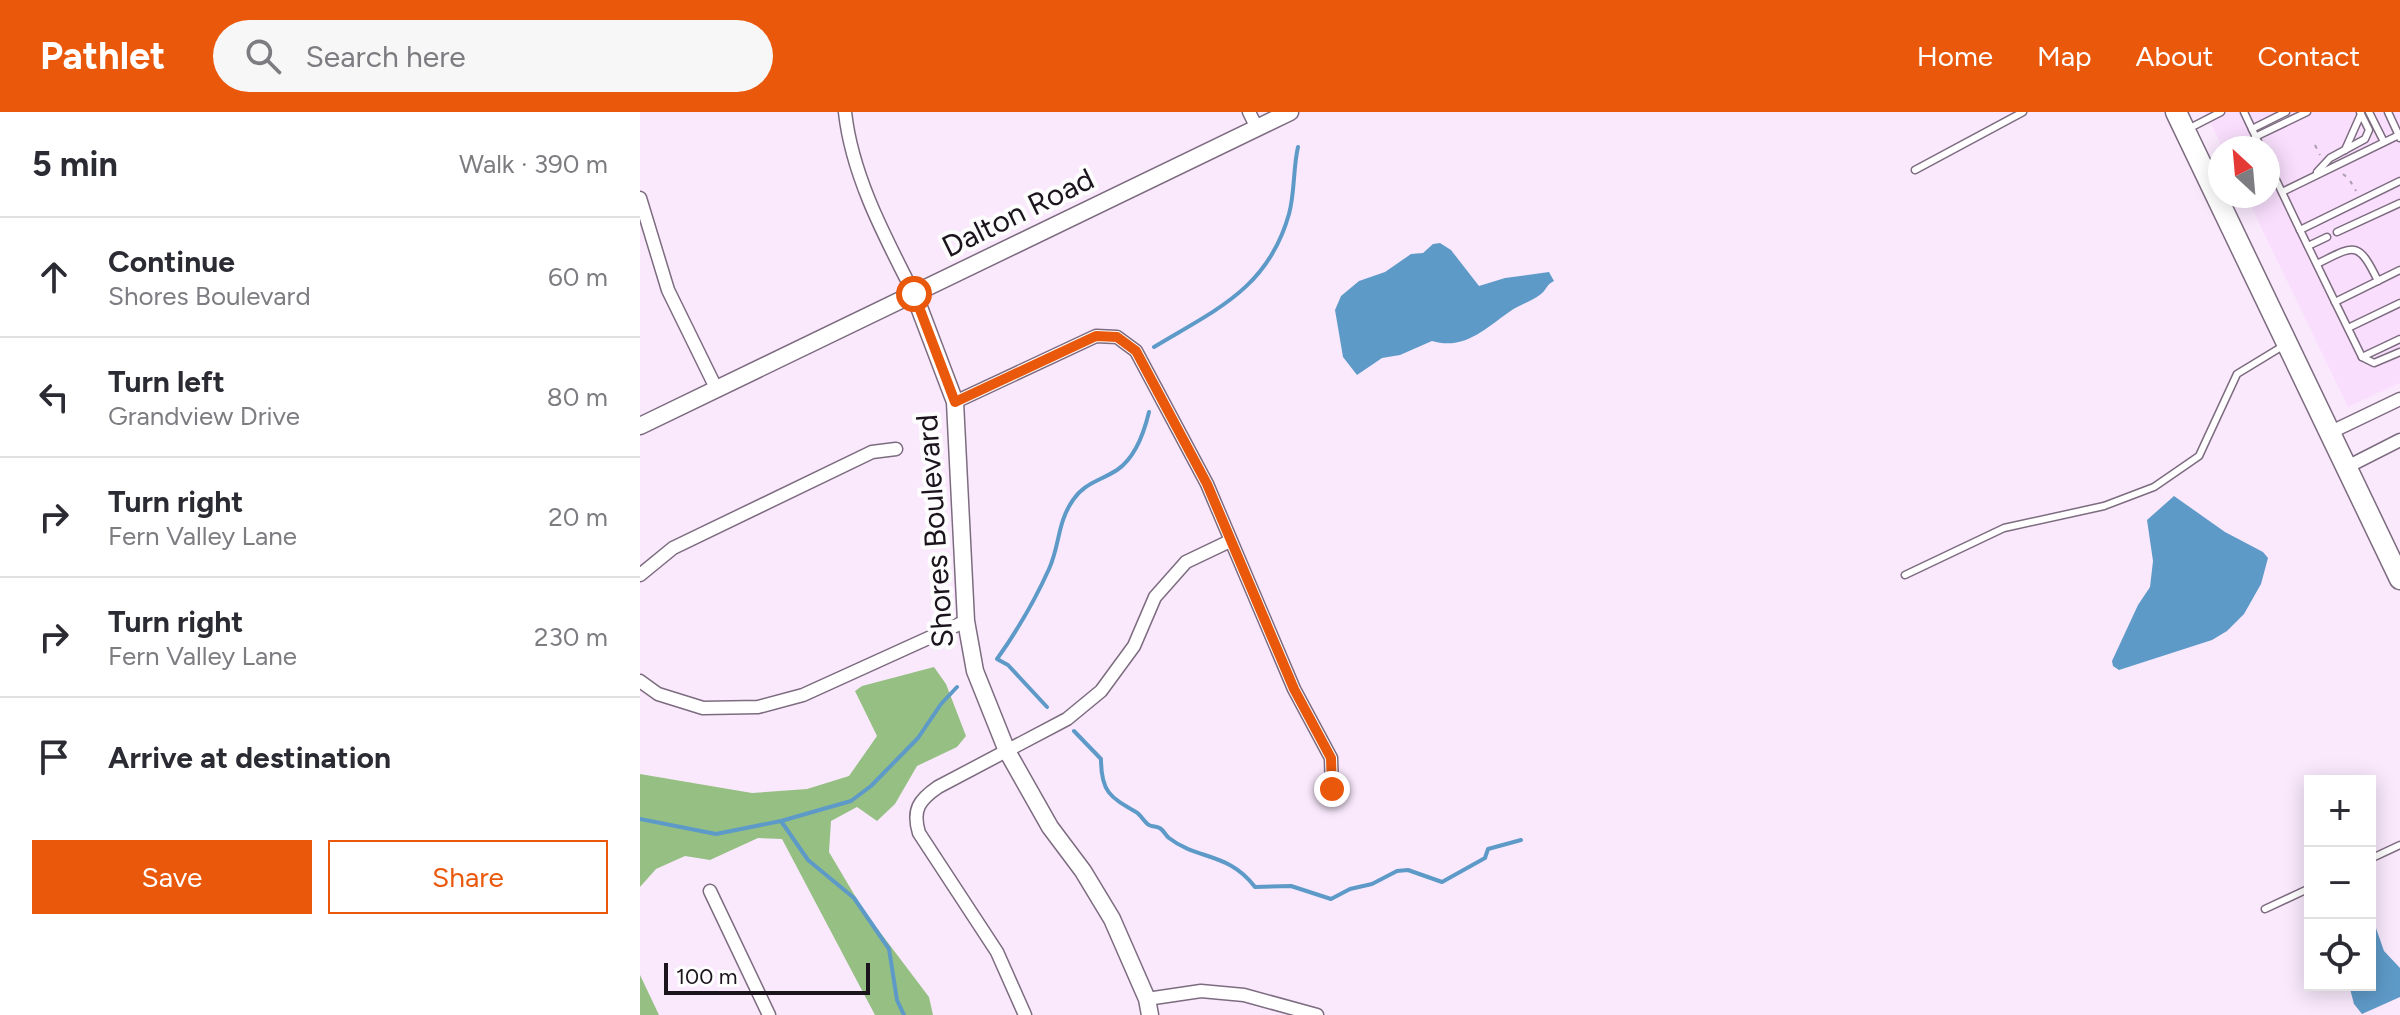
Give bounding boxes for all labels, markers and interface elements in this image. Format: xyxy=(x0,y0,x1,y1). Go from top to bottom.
search box xyxy=(213,20,773,92)
text: Pathlet xyxy=(40,33,165,79)
icon: search xyxy=(241,34,285,78)
text: Search here xyxy=(305,38,466,75)
text: Home xyxy=(1917,39,1993,73)
text: Map xyxy=(2037,39,2092,73)
text: About xyxy=(2136,39,2213,73)
text: Contact xyxy=(2257,39,2360,73)
north arrow xyxy=(2208,136,2280,208)
text: 5 min xyxy=(32,144,118,185)
text: Walk · 390 m xyxy=(459,148,608,180)
street label: Dalton Road xyxy=(936,160,1100,265)
text: Continue xyxy=(108,243,235,280)
icon: ahead xyxy=(32,255,76,299)
text: 60 m xyxy=(548,261,608,293)
route start xyxy=(896,276,932,312)
text: Shores Boulevard xyxy=(108,280,311,312)
text: Turn left xyxy=(108,363,225,400)
icon: left xyxy=(32,375,76,419)
text: 80 m xyxy=(547,381,608,413)
text: Grandview Drive xyxy=(108,400,300,432)
street label: Shores Boulevard xyxy=(908,413,961,649)
text: Turn right xyxy=(108,483,243,520)
icon: right xyxy=(32,495,76,539)
text: 20 m xyxy=(548,501,608,533)
text: Fern Valley Lane xyxy=(108,520,297,552)
text: Turn right xyxy=(108,603,243,640)
icon: right xyxy=(32,615,76,659)
text: 230 m xyxy=(534,621,608,653)
text: Fern Valley Lane xyxy=(108,640,297,672)
icon: arrive xyxy=(32,735,76,779)
text: Arrive at destination xyxy=(108,739,391,776)
route end xyxy=(1314,771,1350,807)
map controls xyxy=(2304,775,2376,991)
button: + xyxy=(2304,775,2376,847)
button: Save xyxy=(32,840,312,914)
button: Share xyxy=(328,840,608,914)
button: − xyxy=(2304,847,2376,919)
button: locate xyxy=(2304,919,2376,991)
scale bar xyxy=(664,959,870,995)
text: 100 m xyxy=(676,963,737,990)

